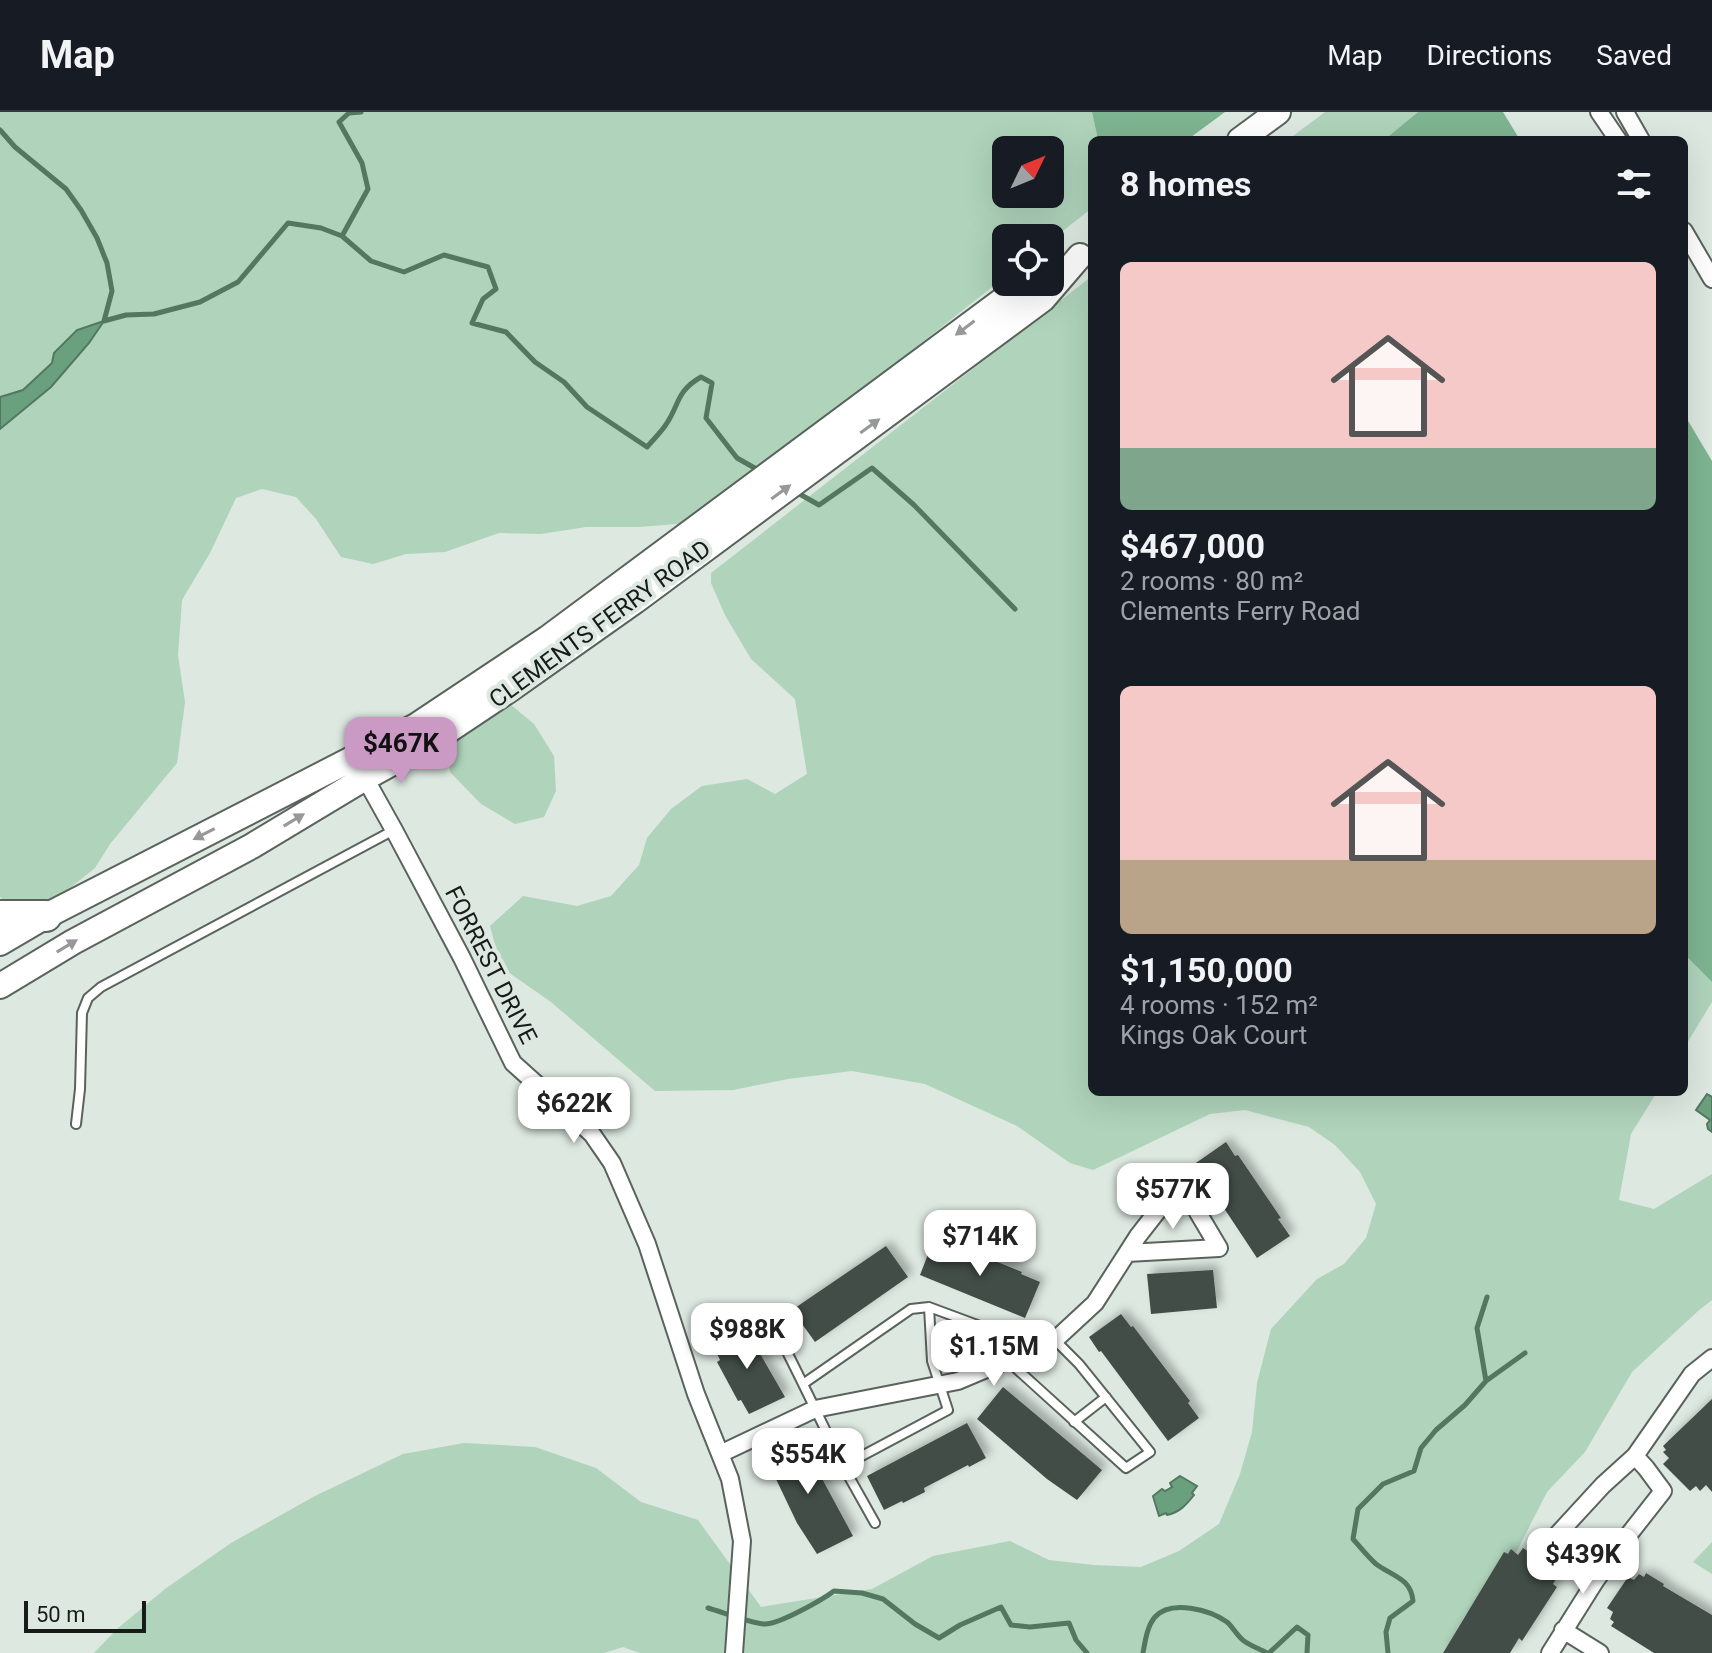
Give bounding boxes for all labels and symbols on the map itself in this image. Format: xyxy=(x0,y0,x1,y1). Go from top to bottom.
north arrow xyxy=(992,136,1064,208)
one-way arrow xyxy=(954,320,975,336)
one-way arrow xyxy=(860,419,881,435)
one-way arrow xyxy=(771,485,791,501)
street label: CLEMENTS FERRY ROAD xyxy=(484,534,716,714)
pin: $467K xyxy=(345,717,457,785)
one-way arrow xyxy=(283,814,305,828)
one-way arrow xyxy=(193,828,216,841)
street label: FORREST DRIVE xyxy=(439,882,543,1048)
one-way arrow xyxy=(56,939,78,953)
pin: $622K xyxy=(518,1077,630,1145)
pin: $577K xyxy=(1117,1163,1229,1231)
pin: $714K xyxy=(924,1210,1036,1278)
pin: $988K xyxy=(691,1303,803,1371)
pin: $1.15M xyxy=(929,1320,1059,1388)
pin: $554K xyxy=(752,1428,864,1496)
pin: $439K xyxy=(1527,1528,1639,1596)
scale bar xyxy=(24,1597,146,1633)

